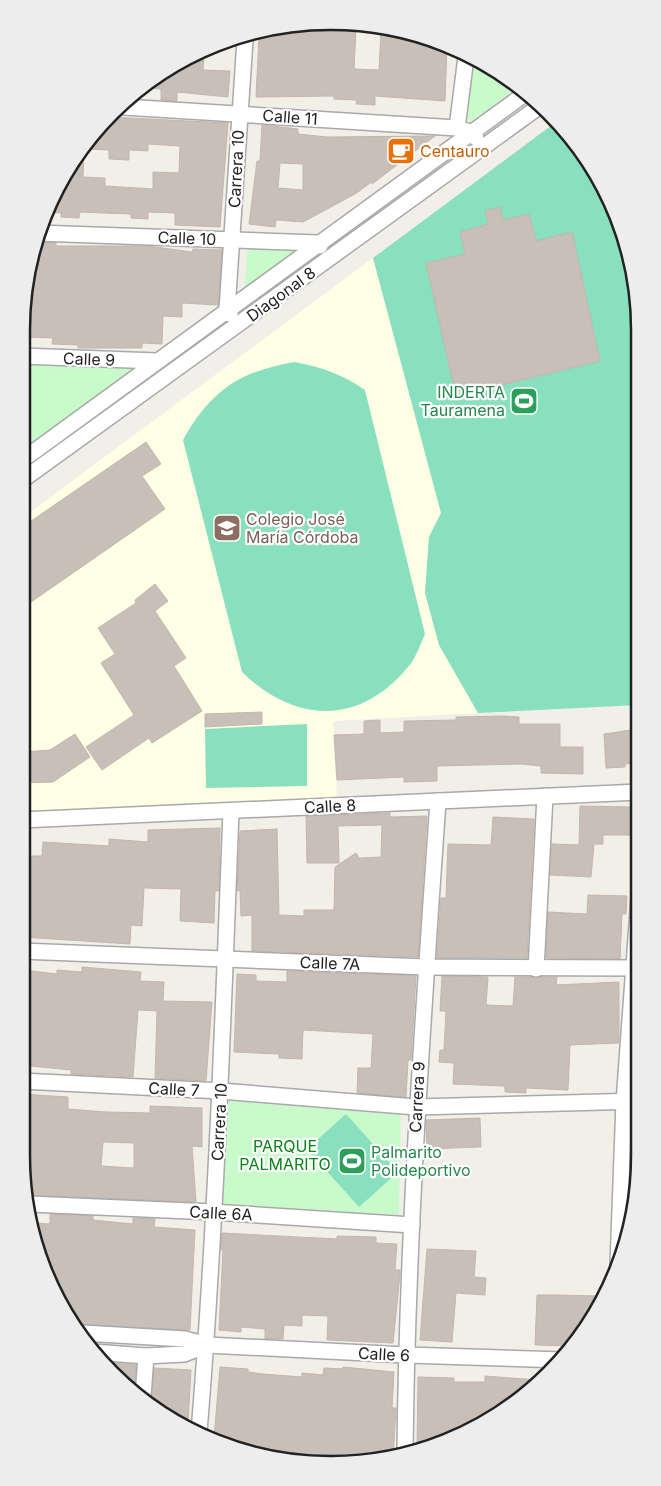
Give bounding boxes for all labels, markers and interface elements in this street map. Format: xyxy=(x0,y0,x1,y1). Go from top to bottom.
street label: Calle 11 xyxy=(262,105,318,129)
street label: Carrera 10 xyxy=(224,129,248,209)
cafe icon: Centauro xyxy=(386,136,416,166)
place label: Centauro xyxy=(420,141,490,161)
street label: Calle 10 xyxy=(157,227,217,249)
street label: Diagonal 8 xyxy=(243,262,319,326)
street label: Calle 9 xyxy=(63,348,115,370)
place label: INDERTA Tauramena xyxy=(421,382,505,420)
sports icon: INDERTA Tauramena xyxy=(509,386,539,416)
place label: Colegio José María Córdoba xyxy=(246,509,358,547)
school or university icon: Colegio José María Córdoba xyxy=(212,513,242,543)
street label: Calle 8 xyxy=(303,795,357,817)
street label: Calle 7A xyxy=(299,952,361,974)
street label: Carrera 9 xyxy=(405,1061,429,1133)
street label: Calle 7 xyxy=(148,1078,200,1100)
street label: Carrera 10 xyxy=(207,1082,231,1162)
park label: PARQUE PALMARITO xyxy=(239,1136,331,1174)
place label: Palmarito Polideportivo xyxy=(371,1142,471,1180)
sports icon: Palmarito Polideportivo xyxy=(337,1146,367,1176)
street label: Calle 6A xyxy=(189,1201,253,1225)
street label: Calle 6 xyxy=(357,1343,411,1365)

